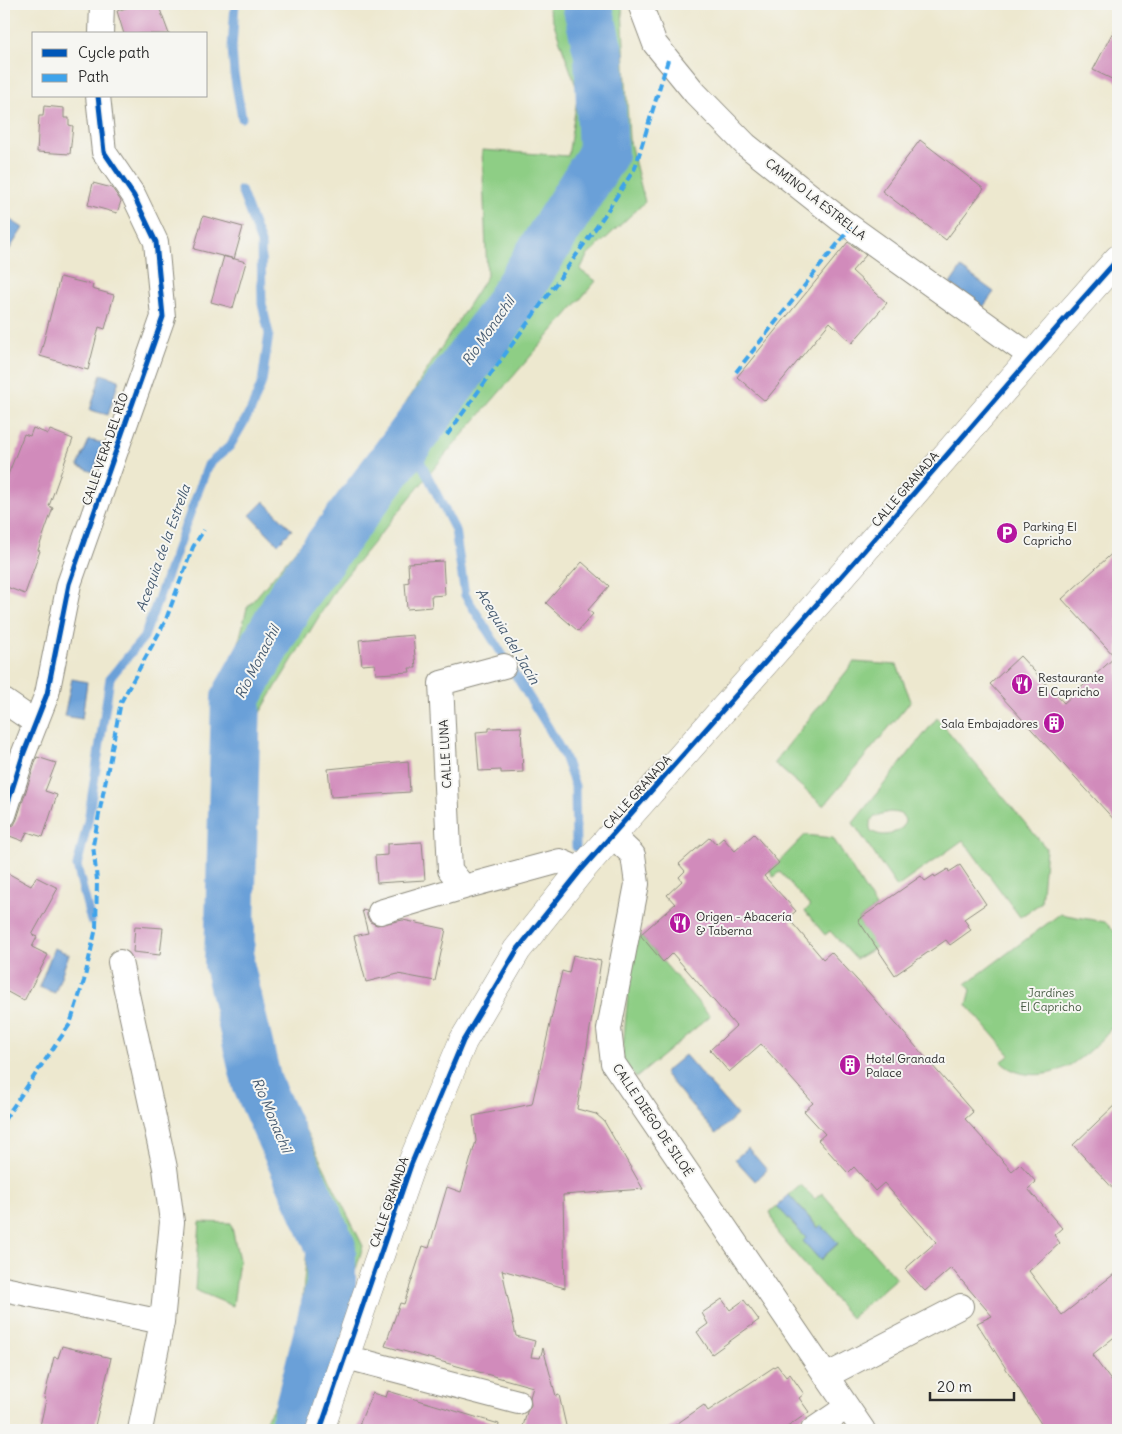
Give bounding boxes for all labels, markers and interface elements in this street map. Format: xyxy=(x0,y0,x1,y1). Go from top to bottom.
legend xyxy=(32,32,208,98)
text: Cycle path xyxy=(78,43,150,62)
text: Path xyxy=(78,67,109,86)
street label: CAMINO LA ESTRELLA xyxy=(763,155,869,243)
water label: Río Monachil xyxy=(458,292,519,369)
street label: CALLE VERA DEL RÍO xyxy=(79,391,131,507)
street label: CALLE GRANADA xyxy=(868,448,942,530)
water label: Acequia de la Estrella xyxy=(132,481,195,614)
place label: Parking El Capricho xyxy=(1023,519,1077,548)
parking icon: Parking El Capricho xyxy=(995,521,1019,545)
water label: Acequia del Jacín xyxy=(472,585,544,688)
water label: Río Monachil xyxy=(231,621,284,702)
place label: Restaurante El Capricho xyxy=(1038,670,1104,699)
restaurant icon: Restaurante El Capricho xyxy=(1010,672,1034,696)
building icon: Sala Embajadores xyxy=(1042,711,1066,735)
place label: Sala Embajadores xyxy=(941,716,1038,731)
street label: CALLE LUNA xyxy=(436,719,454,789)
street label: CALLE GRANADA xyxy=(600,752,674,832)
place label: Origen - Abacería & Taberna xyxy=(696,909,792,938)
restaurant icon: Origen - Abacería & Taberna xyxy=(668,911,692,935)
park label: Jardínes El Capricho xyxy=(1020,985,1082,1014)
place label: Hotel Granada Palace xyxy=(866,1051,945,1080)
building icon: Hotel Granada Palace xyxy=(838,1053,862,1077)
street label: CALLE DIEGO DE SILOÉ xyxy=(610,1061,696,1179)
water label: Río Monachil xyxy=(248,1075,297,1157)
street label: CALLE GRANADA xyxy=(366,1154,412,1249)
scale bar xyxy=(930,1369,1013,1401)
text: 20 m xyxy=(937,1377,972,1396)

